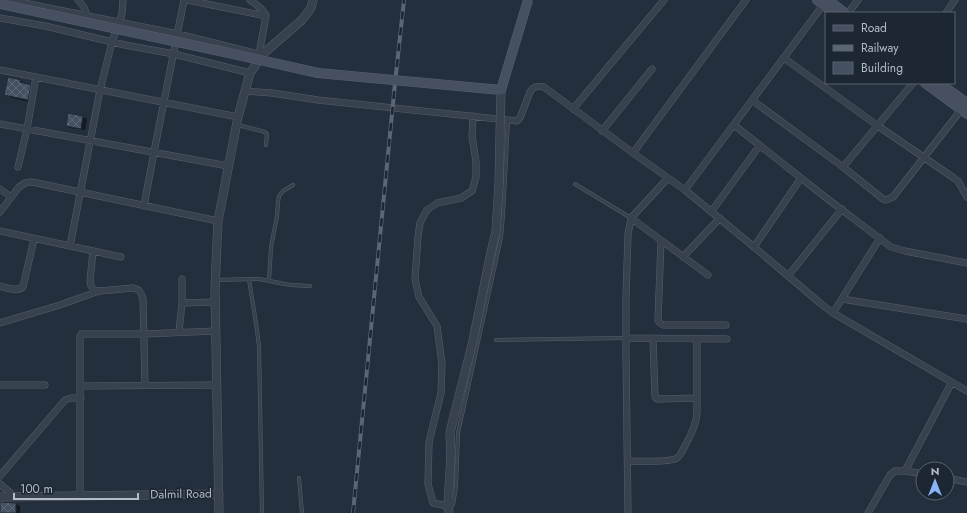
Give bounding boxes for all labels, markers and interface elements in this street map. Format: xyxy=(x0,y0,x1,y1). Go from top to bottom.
legend xyxy=(825,12,955,84)
text: Road xyxy=(861,19,887,37)
text: Railway xyxy=(861,39,899,57)
text: Building xyxy=(861,59,903,77)
north arrow xyxy=(915,461,955,501)
text: N xyxy=(931,463,939,479)
scale bar xyxy=(14,475,138,501)
text: 100 m xyxy=(20,480,53,498)
street label: Dalmil Road xyxy=(150,484,212,504)

